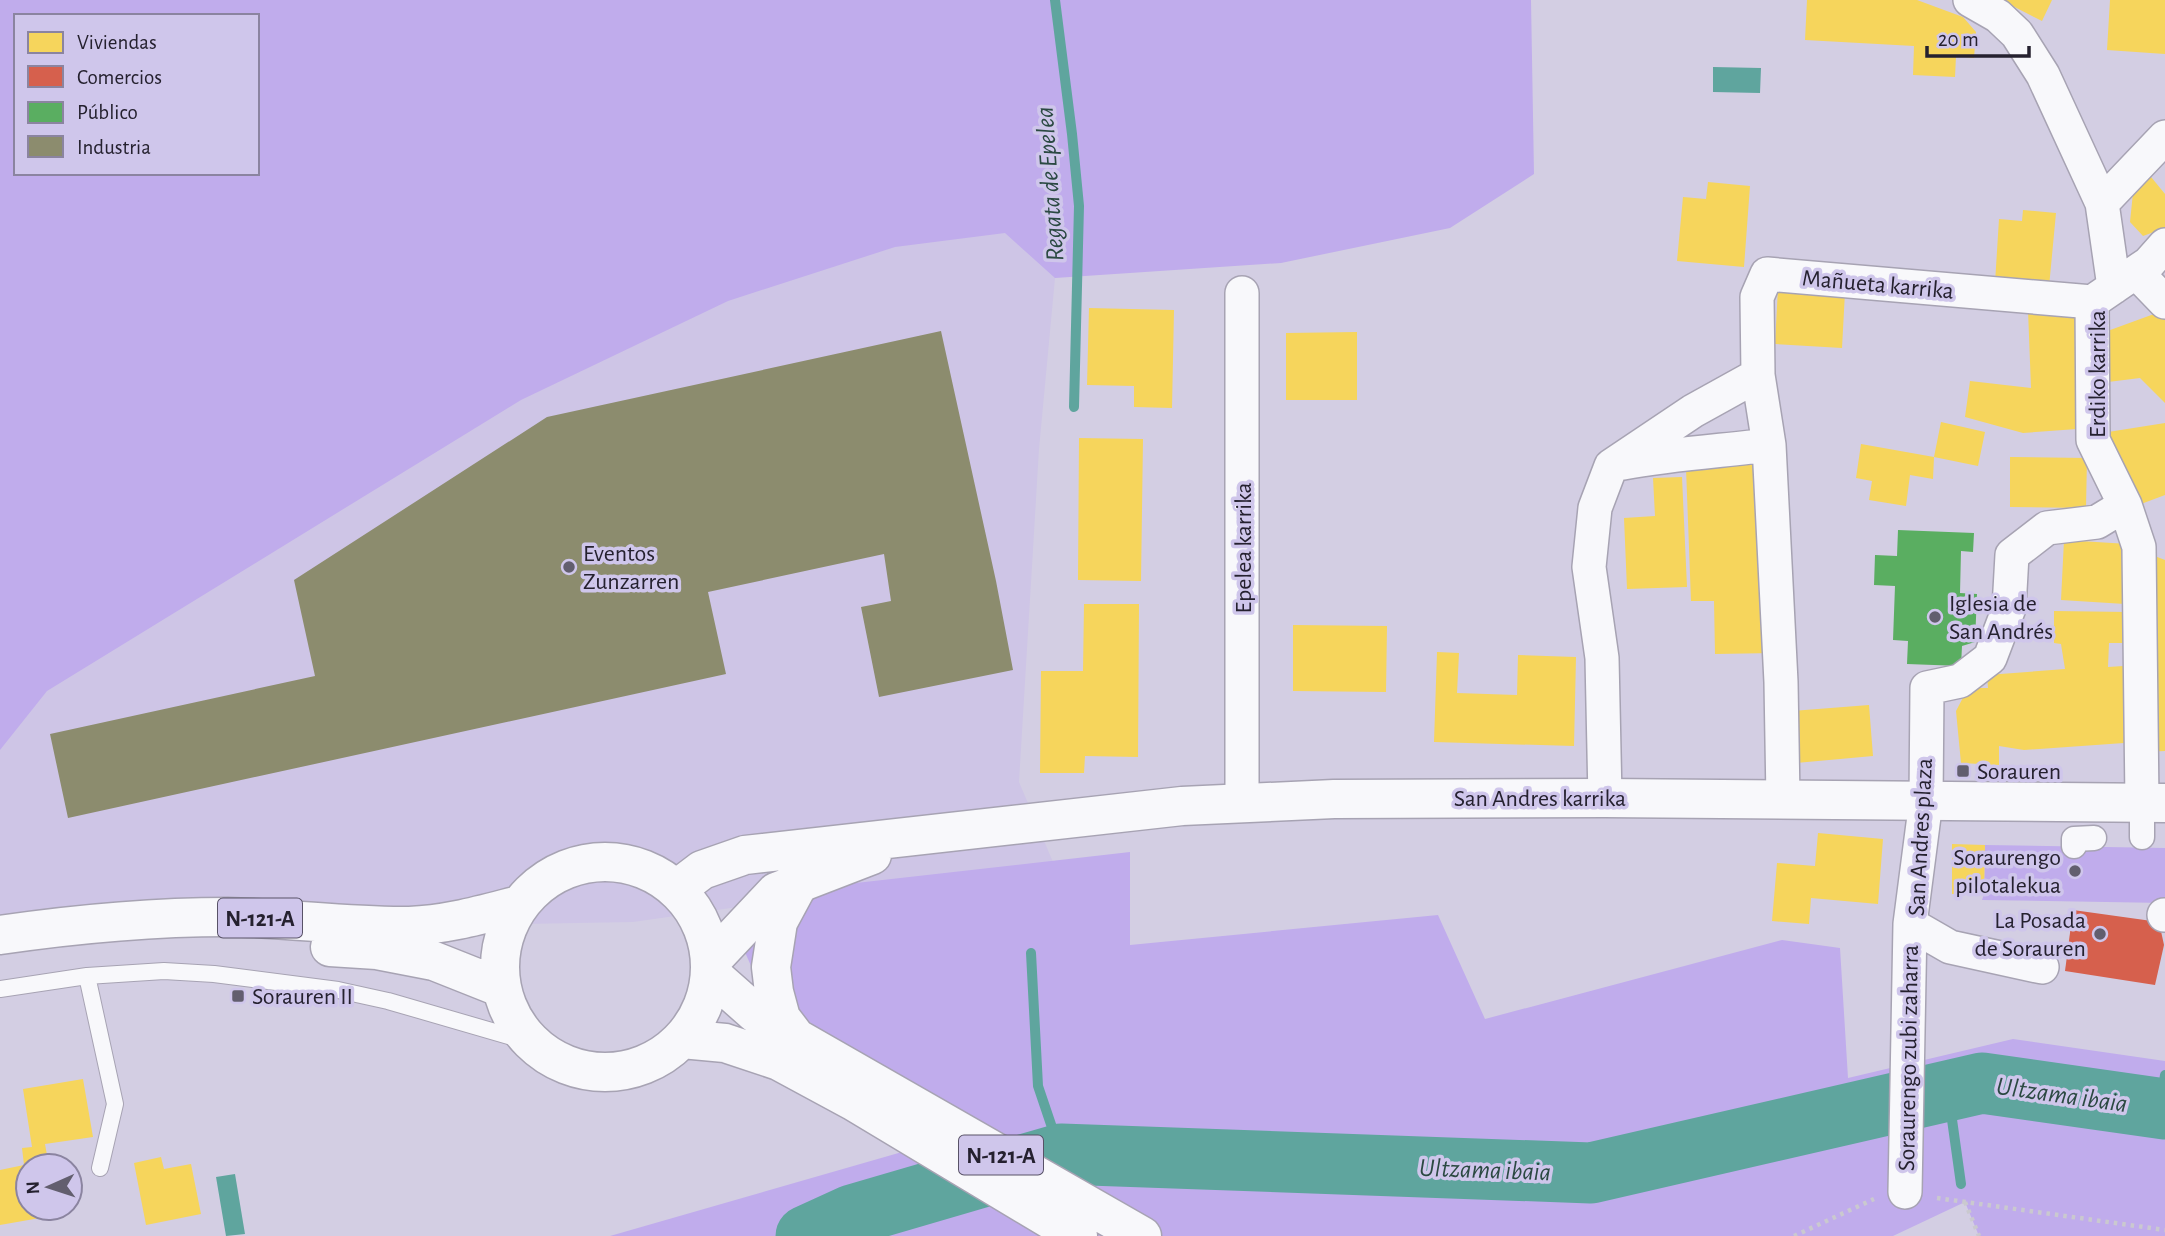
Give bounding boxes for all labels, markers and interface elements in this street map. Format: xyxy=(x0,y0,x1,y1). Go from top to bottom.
legend xyxy=(14,14,259,175)
scale bar xyxy=(1927,14,2028,58)
text: 20 m xyxy=(1938,29,1979,50)
text: Viviendas xyxy=(77,32,157,53)
text: Comercios xyxy=(77,67,162,88)
text: Público xyxy=(77,102,138,123)
water label: Regata de Epelea xyxy=(1032,106,1068,262)
text: Industria xyxy=(77,137,151,158)
street label: Mañueta karrika xyxy=(1801,266,1955,304)
street label: Erdiko karrika xyxy=(2086,310,2110,438)
street label: Epelea karrika xyxy=(1232,482,1256,614)
place label: Eventos Zunzarren xyxy=(583,542,679,594)
marker: Eventos Zunzarren xyxy=(561,559,577,575)
place label: Iglesia de San Andrés xyxy=(1949,592,2053,644)
marker: Iglesia de San Andrés xyxy=(1927,609,1943,625)
street label: San Andres plaza xyxy=(1905,757,1937,917)
place label: Sorauren xyxy=(1977,760,2061,784)
marker: Sorauren xyxy=(1955,763,1971,779)
street label: San Andres karrika xyxy=(1454,787,1626,811)
place label: Soraurengo pilotalekua xyxy=(1953,846,2061,898)
marker: Soraurengo pilotalekua xyxy=(2067,863,2083,879)
road number: N-121-A xyxy=(218,898,302,937)
place label: La Posada de Sorauren xyxy=(1974,909,2086,961)
marker: La Posada de Sorauren xyxy=(2092,926,2108,942)
street label: Soraurengo zubi zaharra xyxy=(1895,945,1923,1171)
place label: Sorauren II xyxy=(252,985,353,1009)
marker: Sorauren II xyxy=(230,988,246,1004)
water label: Ultzama ibaia xyxy=(1995,1073,2129,1117)
road number: N-121-A xyxy=(959,1136,1043,1174)
north arrow xyxy=(14,1152,84,1222)
water label: Ultzama ibaia xyxy=(1419,1155,1551,1185)
text: N xyxy=(24,1181,43,1195)

